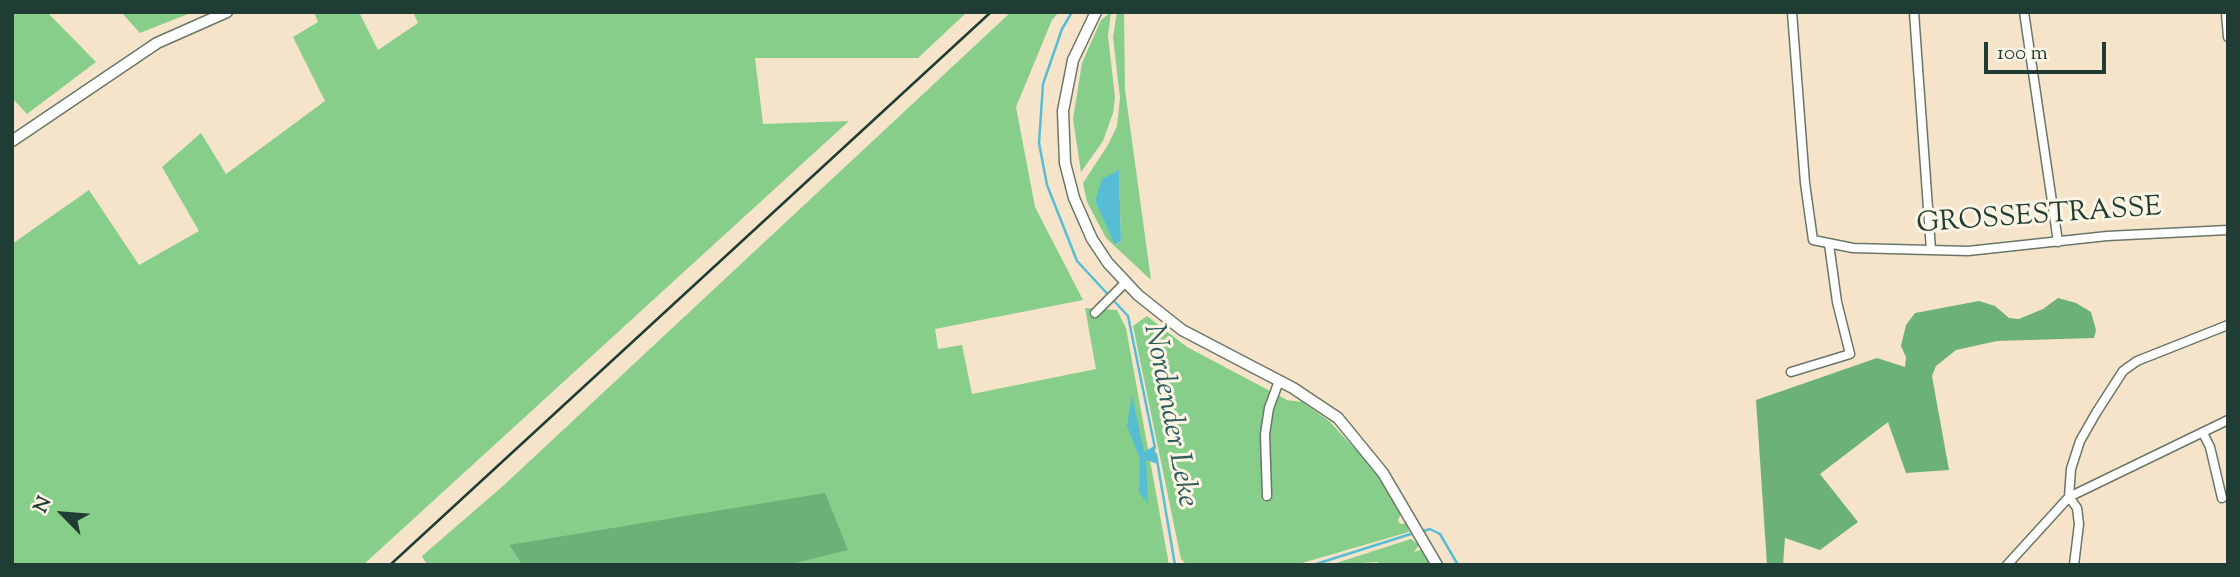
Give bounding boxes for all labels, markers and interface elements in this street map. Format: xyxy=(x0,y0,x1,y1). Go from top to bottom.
scale bar xyxy=(1988,28,2110,72)
text: 100 m xyxy=(1997,39,2048,69)
street label: GROSSESTRASSE xyxy=(1915,193,2163,243)
water label: Nordender Leke xyxy=(1133,322,1203,510)
north arrow xyxy=(28,479,98,549)
text: N xyxy=(28,492,59,518)

